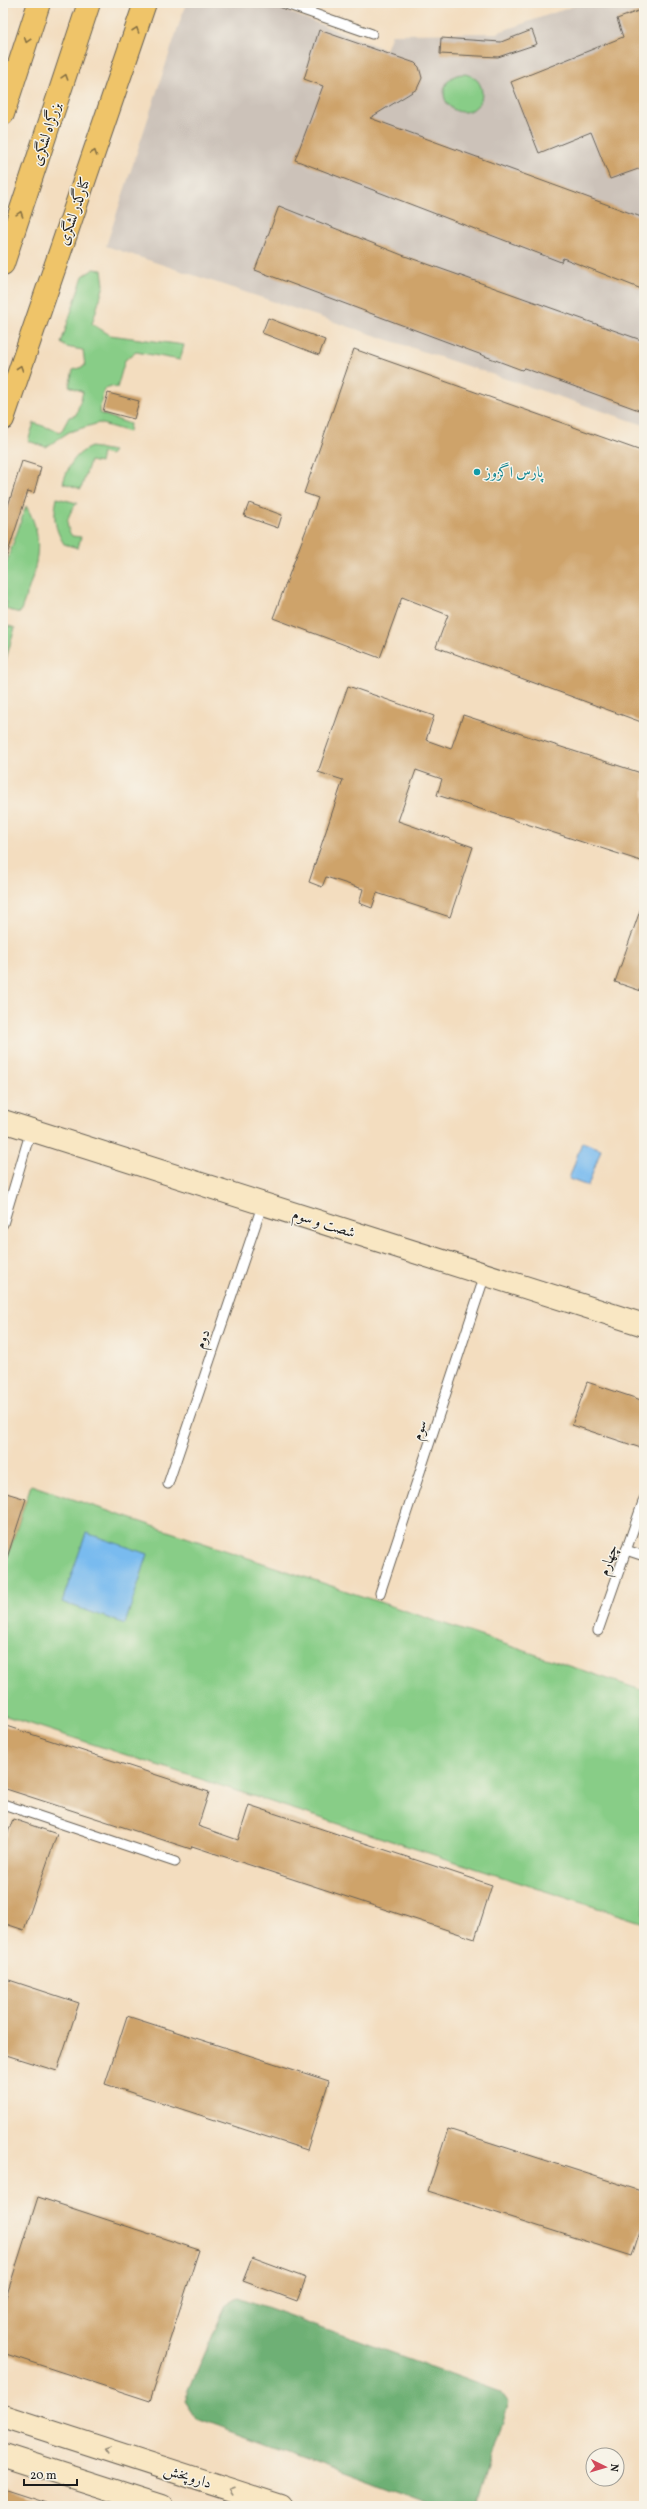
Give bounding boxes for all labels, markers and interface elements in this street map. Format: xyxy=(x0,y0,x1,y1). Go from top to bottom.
one-way arrow xyxy=(131,26,140,33)
one-way arrow xyxy=(23,37,32,44)
one-way arrow xyxy=(60,74,68,81)
street label: بزرگراه لشگری xyxy=(26,99,68,169)
one-way arrow xyxy=(89,149,98,156)
street label: کنارگذر لشگری xyxy=(52,174,97,249)
one-way arrow xyxy=(15,210,23,217)
one-way arrow xyxy=(15,365,24,372)
place label: پارس اگزوز xyxy=(483,462,544,484)
marker: پارس اگزوز xyxy=(472,467,482,477)
street label: شصت و سوم xyxy=(289,1204,358,1245)
street label: دوم xyxy=(190,1327,217,1352)
street label: سوم xyxy=(407,1417,435,1444)
street label: چهارم xyxy=(594,1542,625,1579)
one-way arrow xyxy=(103,2446,110,2455)
north arrow xyxy=(585,2447,625,2487)
street label: داروپخش xyxy=(161,2460,214,2495)
scale bar xyxy=(24,2461,77,2487)
text: N xyxy=(606,2463,621,2472)
text: 20 m xyxy=(30,2468,57,2484)
one-way arrow xyxy=(227,2486,234,2495)

